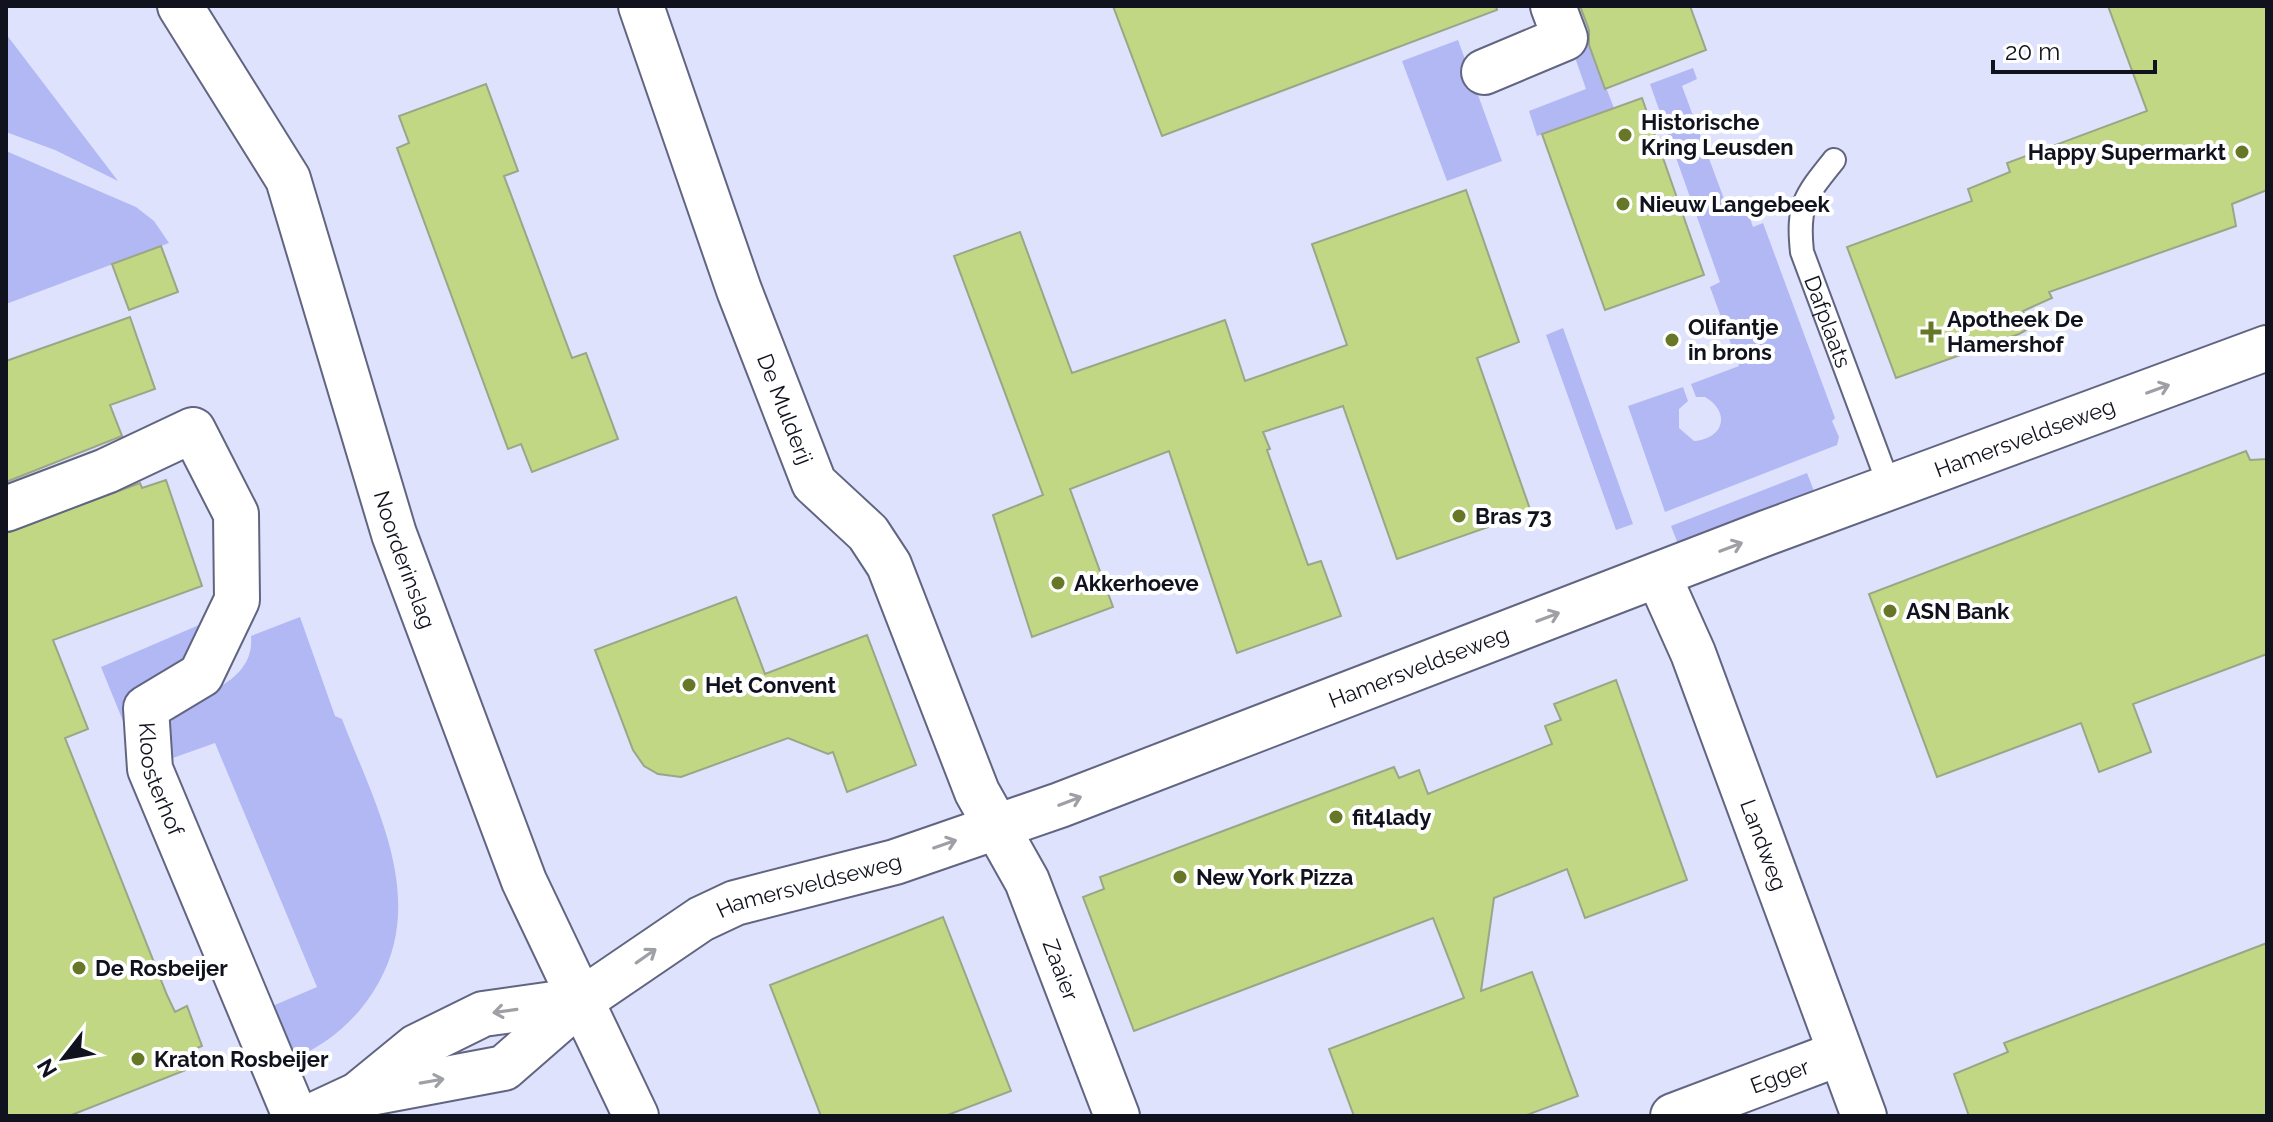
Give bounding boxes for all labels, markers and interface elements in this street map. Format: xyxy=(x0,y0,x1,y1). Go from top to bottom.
scale bar xyxy=(1993,24,2155,74)
text: 20 m xyxy=(2005,37,2060,66)
place label: Historische Kring Leusden xyxy=(1641,109,1793,160)
marker: Historische Kring Leusden xyxy=(1616,126,1634,144)
place label: Happy Supermarkt xyxy=(2028,139,2227,165)
marker: Happy Supermarkt xyxy=(2233,143,2251,161)
place label: Nieuw Langebeek xyxy=(1639,191,1830,217)
marker: Nieuw Langebeek xyxy=(1614,195,1632,213)
street label: Dafplaats xyxy=(1799,272,1857,371)
place label: Apotheek De Hamershof xyxy=(1947,306,2083,357)
place label: Olifantje in brons xyxy=(1688,314,1779,365)
marker: Apotheek De Hamershof xyxy=(1922,323,1940,341)
marker: Olifantje in brons xyxy=(1663,331,1681,349)
street label: De Mulderij xyxy=(752,350,818,468)
one-way arrow xyxy=(2146,380,2171,395)
street label: Hamersveldseweg xyxy=(1931,392,2118,483)
street label: Noorderinslag xyxy=(369,487,441,632)
place label: Bras 73 xyxy=(1475,503,1552,529)
marker: Bras 73 xyxy=(1450,507,1468,525)
one-way arrow xyxy=(1718,539,1743,553)
place label: Akkerhoeve xyxy=(1074,570,1199,596)
marker: Akkerhoeve xyxy=(1049,574,1067,592)
place label: ASN Bank xyxy=(1906,598,2010,624)
marker: ASN Bank xyxy=(1881,602,1899,620)
one-way arrow xyxy=(1535,609,1560,623)
street label: Hamersveldseweg xyxy=(1325,620,1512,713)
place label: Het Convent xyxy=(705,672,837,698)
marker: Het Convent xyxy=(680,676,698,694)
street label: Kloosterhof xyxy=(134,721,190,840)
one-way arrow xyxy=(1057,793,1082,807)
street label: Landweg xyxy=(1735,796,1793,894)
place label: fit4lady xyxy=(1352,804,1431,830)
marker: fit4lady xyxy=(1327,808,1345,826)
one-way arrow xyxy=(933,836,958,851)
street label: Hamersveldseweg xyxy=(712,848,904,923)
place label: New York Pizza xyxy=(1196,864,1353,890)
marker: New York Pizza xyxy=(1171,868,1189,886)
street label: Zaaier xyxy=(1038,936,1085,1004)
one-way arrow xyxy=(635,948,657,964)
place label: De Rosbeijer xyxy=(95,955,228,981)
marker: De Rosbeijer xyxy=(70,959,88,977)
one-way arrow xyxy=(493,1004,518,1019)
north arrow xyxy=(24,1018,104,1098)
place label: Kraton Rosbeijer xyxy=(154,1046,329,1072)
marker: Kraton Rosbeijer xyxy=(129,1050,147,1068)
street label: Egger xyxy=(1747,1053,1813,1099)
text: N xyxy=(31,1054,62,1082)
one-way arrow xyxy=(418,1072,444,1087)

